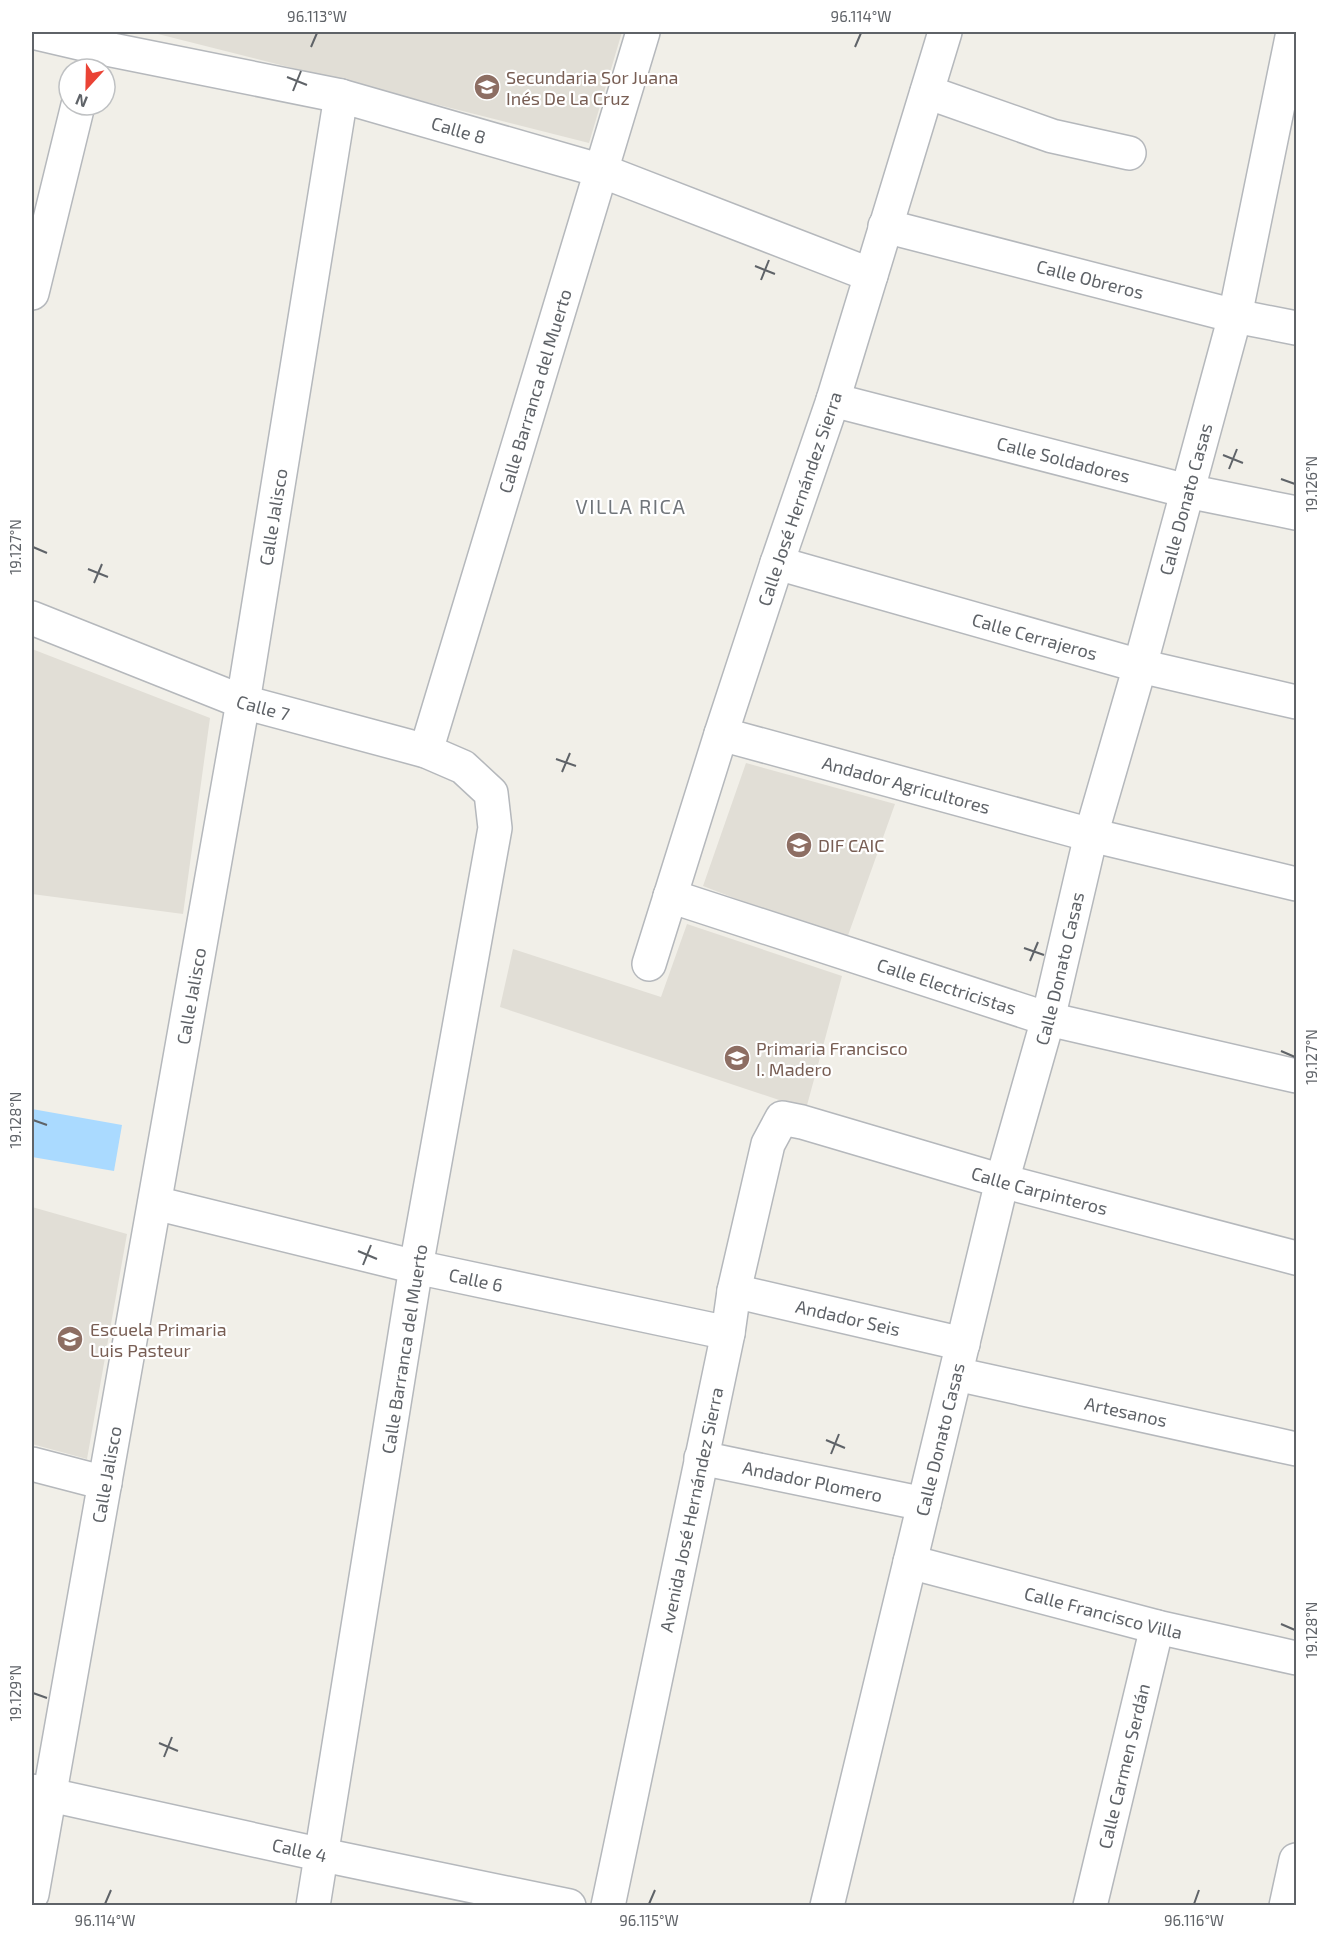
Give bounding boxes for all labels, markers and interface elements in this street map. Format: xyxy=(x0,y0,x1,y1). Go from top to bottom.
text: 96.113°W xyxy=(287,7,347,25)
text: 96.114°W xyxy=(831,7,891,25)
north arrow xyxy=(57,57,117,117)
place label: Secundaria Sor Juana Inés De La Cruz xyxy=(506,66,678,109)
school or university icon: Secundaria Sor Juana Inés De La Cruz xyxy=(472,72,502,102)
text: N xyxy=(72,90,90,112)
street label: Calle 8 xyxy=(429,112,488,148)
street label: Calle Obreros xyxy=(1034,254,1146,303)
street label: Calle Barranca del Muerto xyxy=(493,286,576,496)
street label: Calle José Hernández Sierra xyxy=(753,389,846,609)
street label: Calle Donato Casas xyxy=(1154,421,1216,578)
street label: Calle Soldadores xyxy=(994,432,1133,487)
text: 19.126°N xyxy=(1302,456,1320,512)
street label: Calle Jalisco xyxy=(254,467,292,567)
district label: VILLA RICA xyxy=(576,494,686,518)
text: 19.127°N xyxy=(6,519,24,575)
street label: Calle Cerrajeros xyxy=(970,608,1100,664)
street label: Calle 7 xyxy=(233,690,292,725)
street label: Andador Agricultores xyxy=(820,751,993,818)
school or university icon: DIF CAIC xyxy=(784,830,814,860)
place label: DIF CAIC xyxy=(818,834,885,856)
street label: Calle Donato Casas xyxy=(1030,890,1088,1048)
street label: Calle Jalisco xyxy=(172,946,210,1046)
street label: Calle Electricistas xyxy=(874,953,1019,1019)
text: 19.127°N xyxy=(1302,1029,1320,1085)
place label: Primaria Francisco I. Madero xyxy=(756,1037,908,1080)
school or university icon: Primaria Francisco I. Madero xyxy=(722,1043,752,1073)
text: 19.128°N xyxy=(6,1092,24,1148)
street label: Calle Carpinteros xyxy=(969,1162,1110,1219)
street label: Calle Barranca del Muerto xyxy=(377,1243,431,1455)
street label: Calle 6 xyxy=(447,1263,505,1296)
street label: Andador Seis xyxy=(794,1295,902,1340)
place label: Escuela Primaria Luis Pasteur xyxy=(90,1318,227,1361)
school or university icon: Escuela Primaria Luis Pasteur xyxy=(55,1324,85,1354)
street label: Calle Donato Casas xyxy=(911,1361,969,1518)
street label: Avenida José Hernández Sierra xyxy=(655,1385,727,1634)
street label: Artesanos xyxy=(1083,1392,1169,1431)
street label: Calle Jalisco xyxy=(87,1424,126,1525)
street label: Andador Plomero xyxy=(741,1456,885,1506)
street label: Calle Francisco Villa xyxy=(1022,1582,1185,1643)
text: 19.128°N xyxy=(1302,1602,1320,1658)
text: 19.129°N xyxy=(6,1665,24,1721)
street label: Calle Carmen Serdán xyxy=(1093,1681,1154,1851)
street label: Calle 4 xyxy=(270,1833,329,1867)
text: 96.114°W xyxy=(75,1911,135,1929)
text: 96.115°W xyxy=(619,1911,679,1929)
text: 96.116°W xyxy=(1164,1911,1224,1929)

